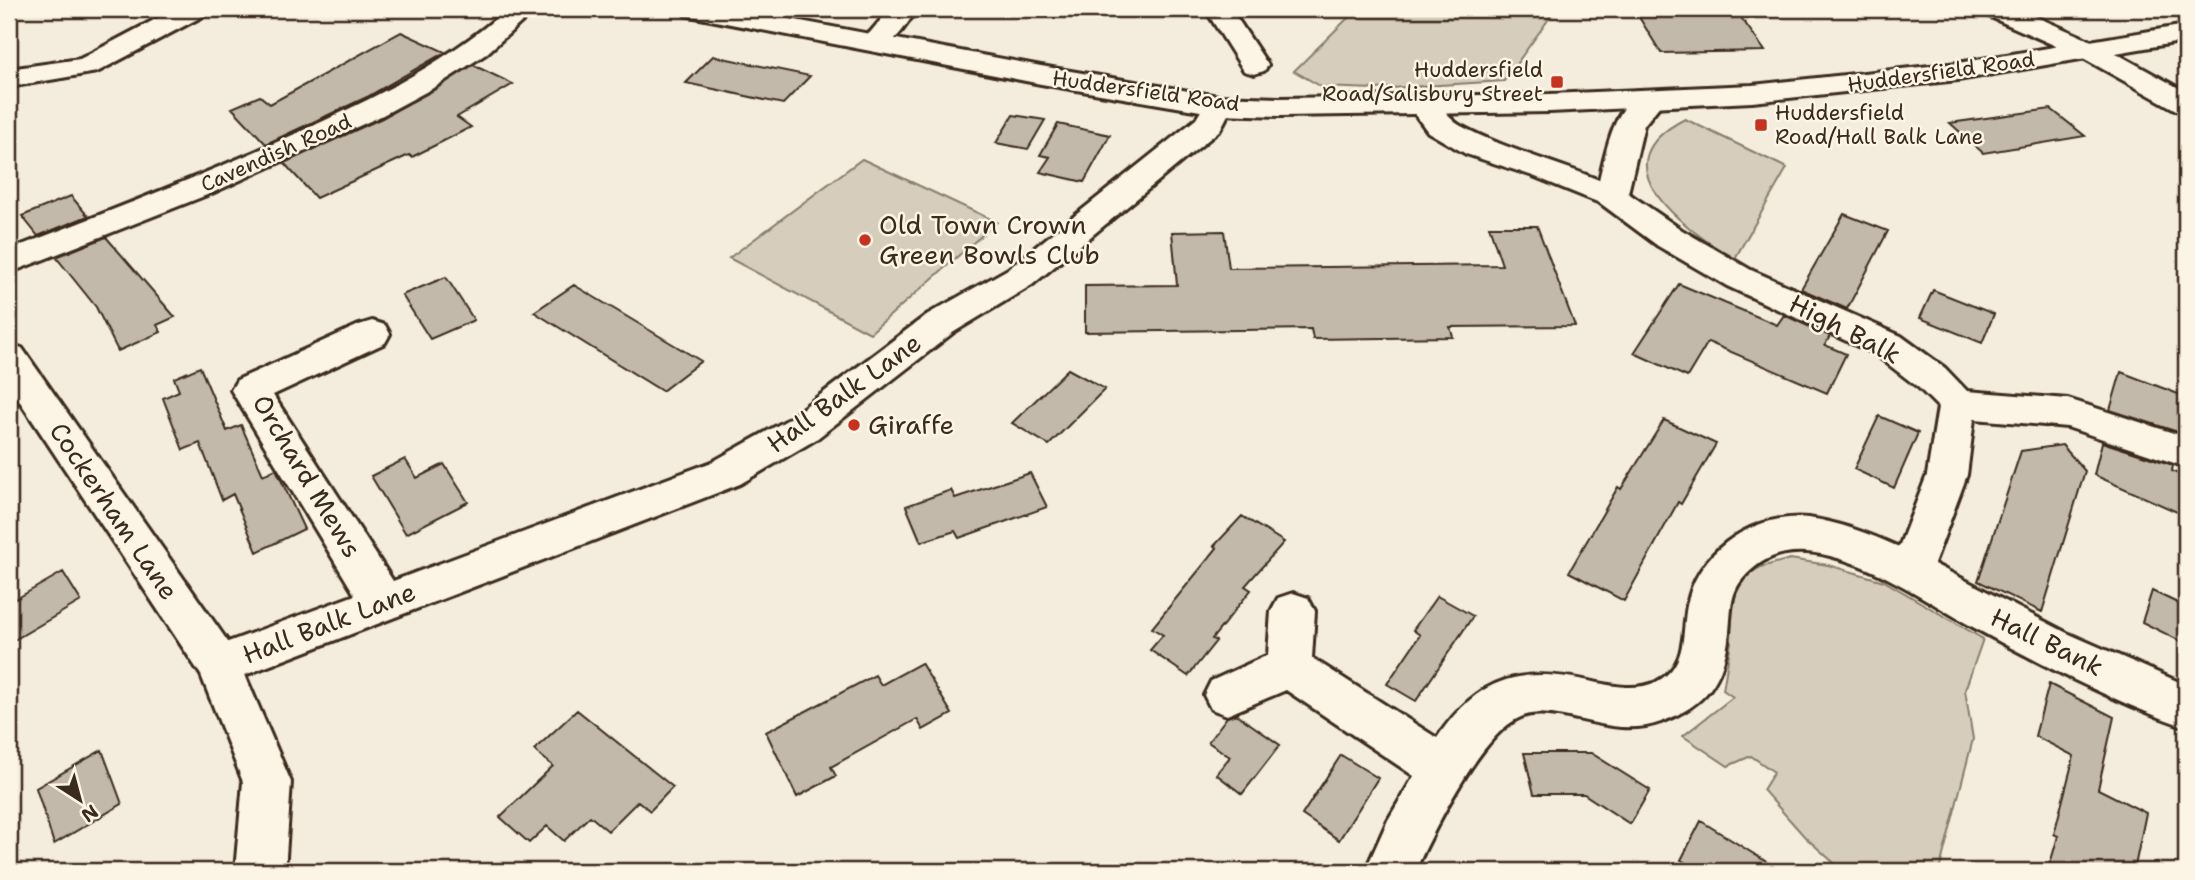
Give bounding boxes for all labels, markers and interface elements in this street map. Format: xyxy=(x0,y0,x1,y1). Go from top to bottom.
street label: Huddersfield Road xyxy=(1846,45,2036,99)
place label: Huddersfield Road/Salisbury Street xyxy=(1322,56,1543,108)
street label: Huddersfield Road xyxy=(1051,64,1241,118)
marker: Huddersfield Road/Salisbury Street xyxy=(1549,74,1565,90)
place label: Huddersfield Road/Hall Balk Lane xyxy=(1775,99,1983,151)
street label: Cavendish Road xyxy=(196,107,356,199)
marker: Huddersfield Road/Hall Balk Lane xyxy=(1753,117,1769,133)
place label: Old Town Crown Green Bowls Club xyxy=(879,207,1100,272)
marker: Old Town Crown Green Bowls Club xyxy=(857,232,873,248)
street label: High Balk xyxy=(1783,286,1907,372)
street label: Hall Balk Lane xyxy=(759,325,928,460)
street label: Orchard Mews xyxy=(245,388,370,564)
place label: Giraffe xyxy=(868,407,954,442)
street label: Cockerham Lane xyxy=(42,415,187,606)
marker: Giraffe xyxy=(846,417,862,433)
street label: Hall Balk Lane xyxy=(237,573,420,672)
street label: Hall Bank xyxy=(1985,599,2109,684)
north arrow xyxy=(46,764,116,834)
text: N xyxy=(76,799,103,828)

